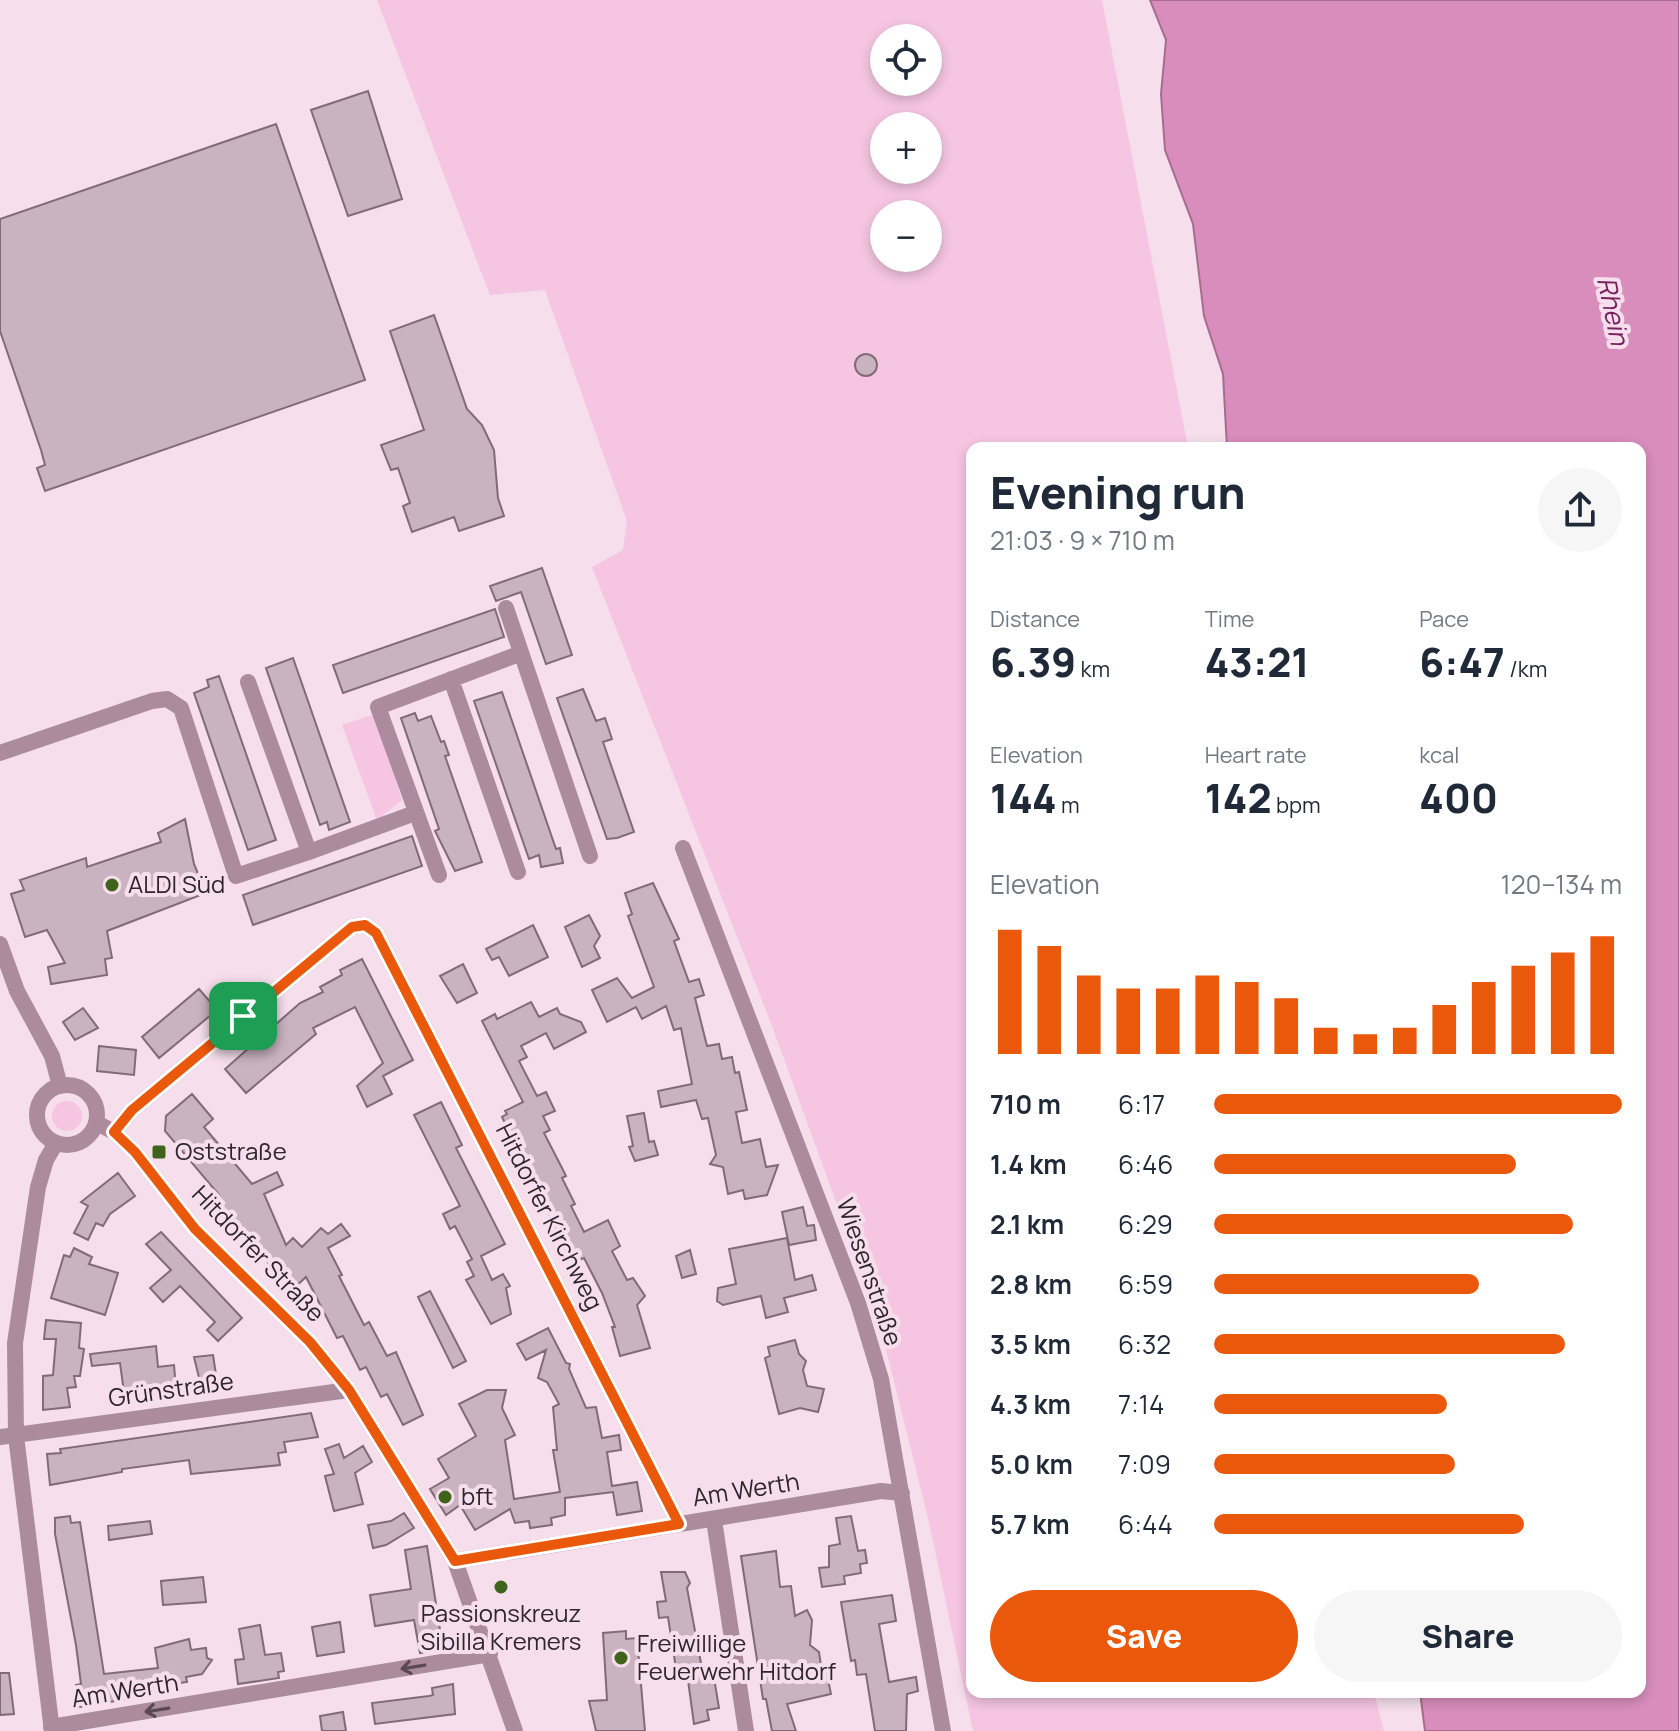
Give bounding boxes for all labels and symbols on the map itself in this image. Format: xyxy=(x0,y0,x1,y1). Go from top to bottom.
water label: Rhein xyxy=(1589,274,1639,350)
place label: ALDI Süd xyxy=(128,867,225,900)
marker: ALDI Süd xyxy=(103,876,121,894)
pin xyxy=(209,982,277,1050)
street label: Hitdorfer Kirchweg xyxy=(489,1117,612,1315)
place label: Oststraße xyxy=(175,1134,287,1167)
marker: Oststraße xyxy=(150,1143,168,1161)
street label: Hitdorfer Straße xyxy=(185,1177,333,1328)
street label: Wiesenstraße xyxy=(830,1193,911,1350)
street label: Grünstraße xyxy=(106,1363,236,1414)
street label: Am Werth xyxy=(690,1464,802,1513)
place label: bft xyxy=(461,1479,493,1512)
marker: bft xyxy=(436,1488,454,1506)
marker: Passionskreuz Sibilla Kremers xyxy=(492,1578,510,1596)
place label: Passionskreuz Sibilla Kremers xyxy=(421,1596,581,1657)
place label: Freiwillige Feuerwehr Hitdorf xyxy=(637,1626,837,1687)
marker: Freiwillige Feuerwehr Hitdorf xyxy=(612,1649,630,1667)
one-way arrow xyxy=(401,1660,426,1675)
street label: Am Werth xyxy=(69,1665,181,1714)
one-way arrow xyxy=(144,1703,170,1718)

